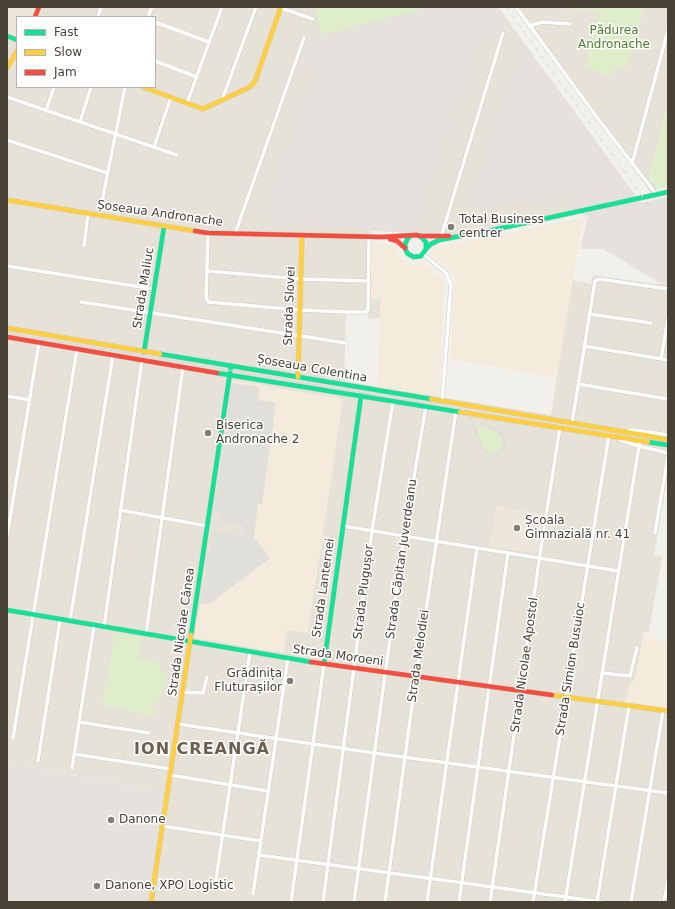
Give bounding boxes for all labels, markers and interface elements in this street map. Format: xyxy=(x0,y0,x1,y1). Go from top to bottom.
legend xyxy=(16,16,156,88)
park label: Pădurea Andronache xyxy=(578,24,650,52)
text: Fast xyxy=(54,25,78,39)
text: Slow xyxy=(54,45,82,59)
text: Jam xyxy=(54,65,77,79)
street label: Șoseaua Andronache xyxy=(96,198,224,230)
place label: Total Business centrer xyxy=(459,213,544,241)
marker: Total Business centrer xyxy=(446,222,456,232)
street label: Strada Maliuc xyxy=(130,246,158,330)
street label: Strada Slovei xyxy=(281,266,299,346)
street label: Șoseaua Colentina xyxy=(256,352,368,386)
place label: Biserica Andronache 2 xyxy=(216,419,299,447)
marker: Biserica Andronache 2 xyxy=(203,428,213,438)
street label: Strada Căpitan Juverdeanu xyxy=(384,478,420,640)
place label: Școala Gimnazială nr. 41 xyxy=(525,514,630,542)
marker: Școala Gimnazială nr. 41 xyxy=(512,523,522,533)
street label: Strada Lanternei xyxy=(310,537,338,639)
street label: Strada Plugușor xyxy=(351,544,377,640)
street label: Strada Nicolae Cânea xyxy=(166,567,198,697)
street label: Strada Nicolae Apostol xyxy=(508,596,542,734)
street label: Strada Simion Busuioc xyxy=(553,601,589,737)
street label: Strada Melodiei xyxy=(405,609,433,703)
street label: Strada Moroeni xyxy=(292,643,384,669)
place label: Grădinița Fluturașilor xyxy=(214,667,282,695)
marker: Grădinița Fluturașilor xyxy=(285,676,295,686)
district label: ION CREANGĂ xyxy=(134,740,270,760)
place label: Danone xyxy=(119,813,166,827)
marker: Danone xyxy=(106,815,116,825)
place label: Danone, XPO Logistic xyxy=(105,879,234,893)
marker: Danone, XPO Logistic xyxy=(92,881,102,891)

